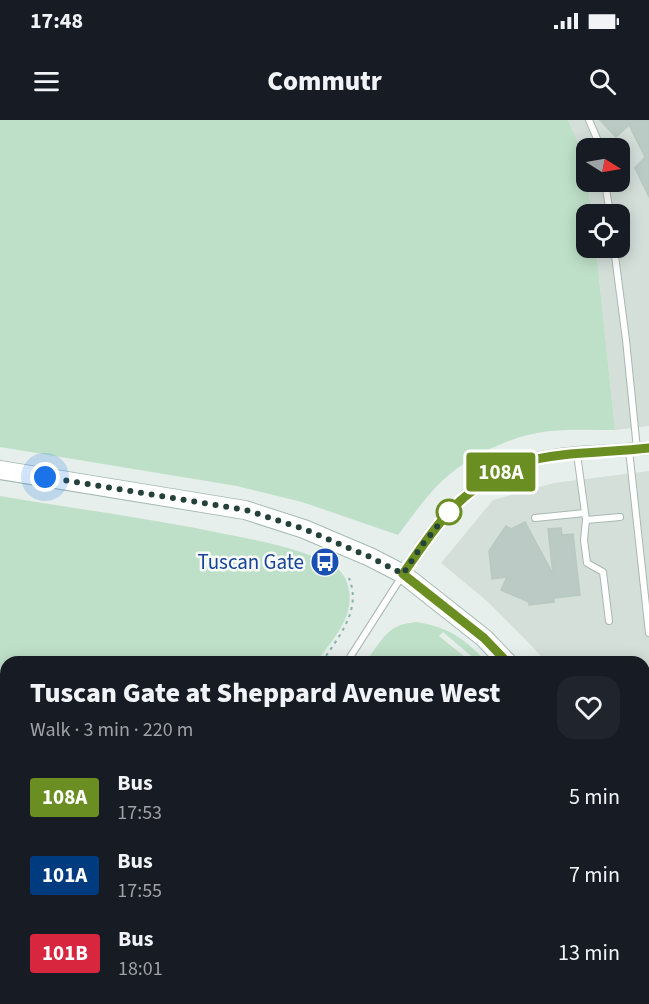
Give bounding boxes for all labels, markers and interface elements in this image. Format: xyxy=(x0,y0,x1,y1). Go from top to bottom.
text: 17:48 xyxy=(30,5,83,37)
text: Commutr xyxy=(267,62,382,101)
icon: menu xyxy=(30,65,63,98)
icon: search xyxy=(586,65,619,98)
north arrow xyxy=(576,138,630,192)
map controls xyxy=(576,138,630,258)
button: locate xyxy=(576,204,630,258)
line badge: 108A xyxy=(459,452,543,492)
text: 108A xyxy=(478,457,524,487)
your location xyxy=(30,462,60,492)
unlabelled marker xyxy=(436,499,462,525)
bus stop icon: Tuscan Gate xyxy=(309,546,341,578)
place label: Tuscan Gate xyxy=(197,547,304,577)
text: Tuscan Gate at Sheppard Avenue West xyxy=(30,673,501,713)
button: heart xyxy=(557,676,620,739)
text: Walk · 3 min · 220 m xyxy=(30,716,193,744)
text: Bus xyxy=(117,767,153,799)
text: 5 min xyxy=(569,781,620,813)
text: 108A xyxy=(42,782,87,812)
text: 17:53 xyxy=(117,799,162,827)
text: Bus xyxy=(117,845,153,877)
text: 7 min xyxy=(569,859,620,891)
text: 101A xyxy=(42,860,87,890)
text: 17:55 xyxy=(117,877,162,905)
text: Bus xyxy=(118,923,154,955)
text: 13 min xyxy=(558,937,620,969)
text: 101B xyxy=(42,938,88,968)
text: 18:01 xyxy=(118,955,163,983)

